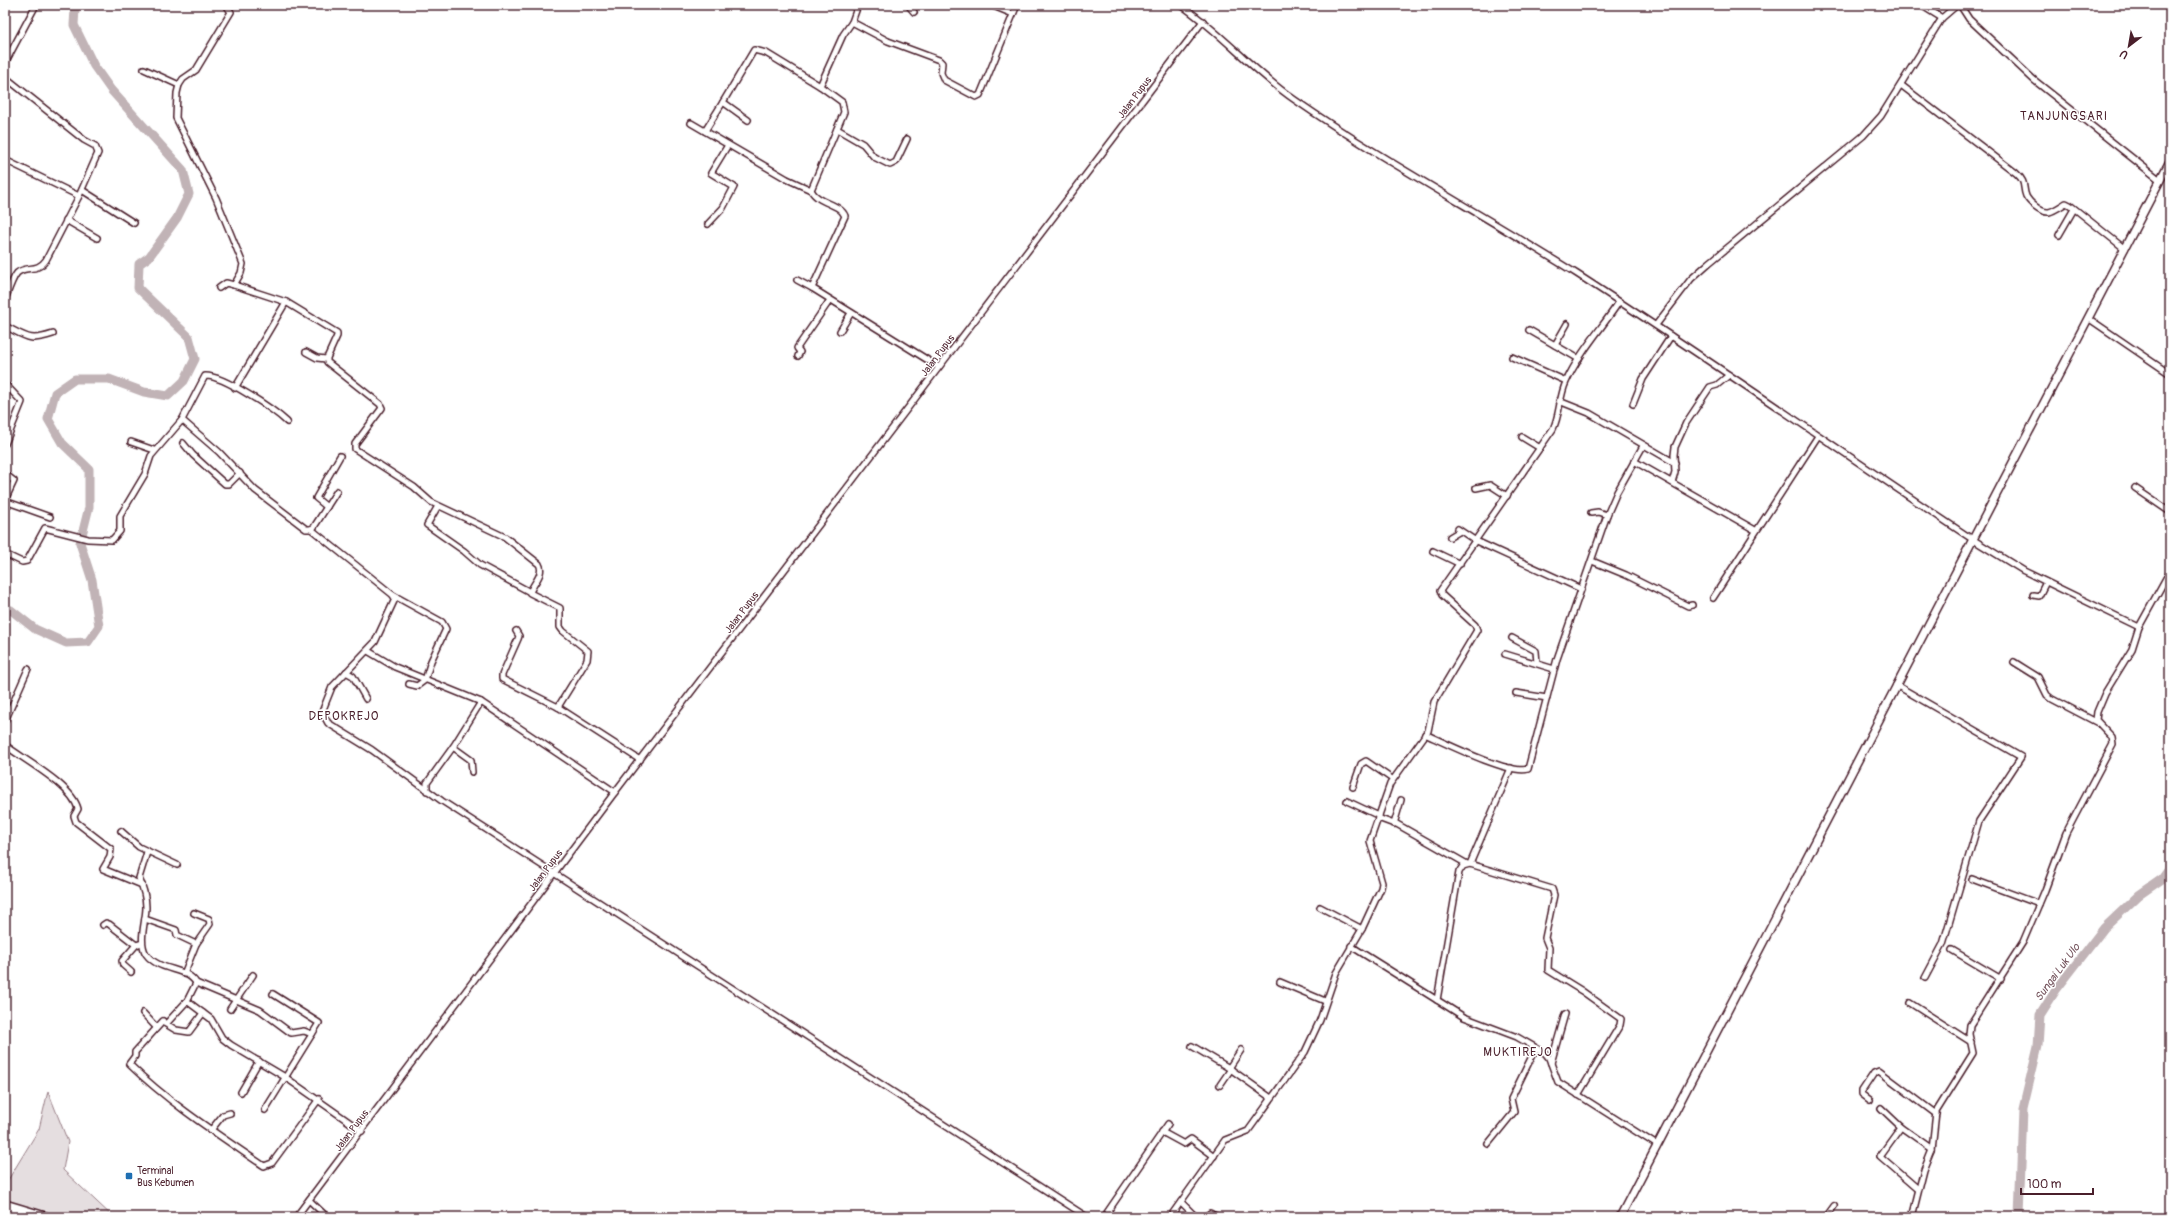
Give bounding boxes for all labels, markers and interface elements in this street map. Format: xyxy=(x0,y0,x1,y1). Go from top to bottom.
north arrow xyxy=(2109,26,2149,66)
text: U xyxy=(2118,47,2131,62)
street label: Jalan Pupus xyxy=(1115,74,1155,121)
district label: TANJUNGSARI xyxy=(2020,109,2108,124)
street label: Jalan Pupus xyxy=(918,332,958,379)
street label: Jalan Pupus xyxy=(722,589,762,636)
district label: DEPOKREJO xyxy=(309,709,379,724)
street label: Jalan Pupus xyxy=(526,847,566,894)
water label: Sungai Luk Ulo xyxy=(2032,940,2083,1003)
district label: MUKTIREJO xyxy=(1483,1045,1553,1060)
street label: Jalan Pupus xyxy=(332,1107,372,1154)
place label: Terminal Bus Kebumen xyxy=(137,1165,195,1189)
scale bar xyxy=(2021,1170,2093,1196)
marker: Terminal Bus Kebumen xyxy=(124,1171,134,1181)
text: 100 m xyxy=(2027,1177,2062,1192)

